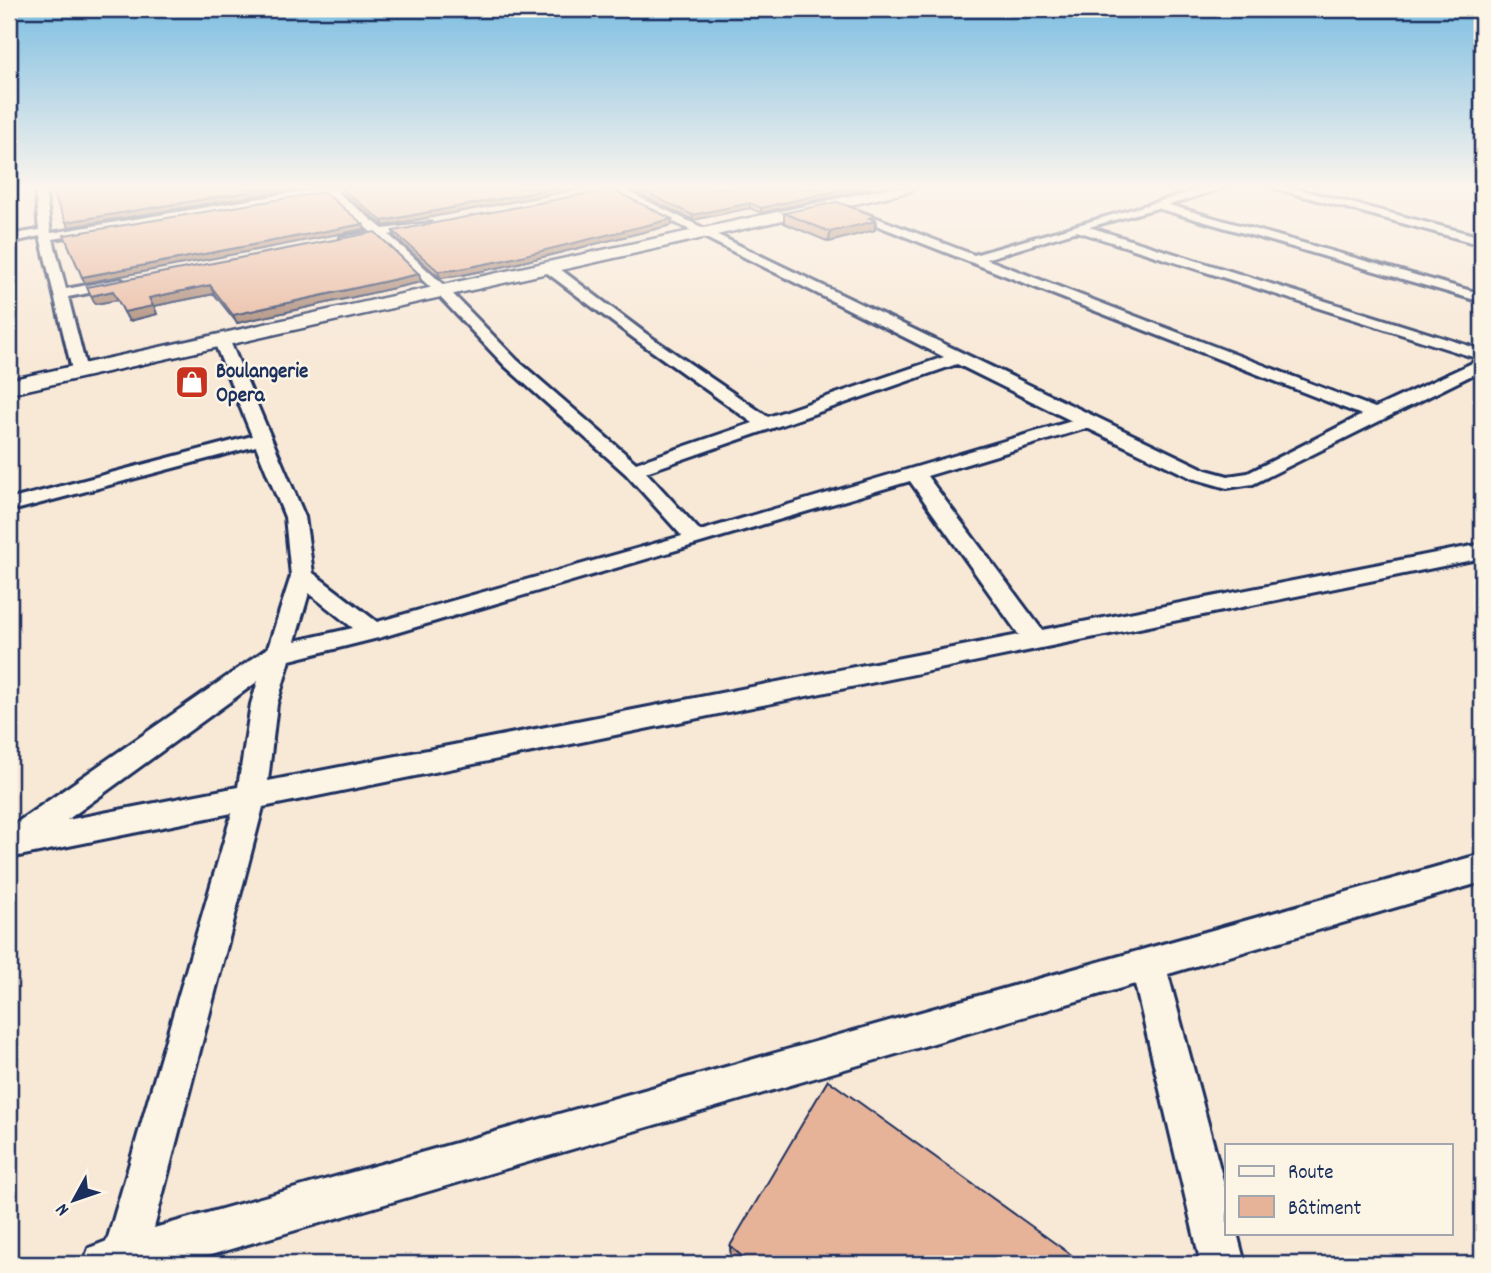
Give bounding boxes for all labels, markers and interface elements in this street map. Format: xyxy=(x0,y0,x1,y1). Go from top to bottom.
place label: Boulangerie Opera xyxy=(216,358,308,412)
shop icon: Boulangerie Opera xyxy=(173,363,211,401)
legend xyxy=(1225,1144,1452,1234)
text: Route xyxy=(1288,1159,1334,1189)
north arrow xyxy=(38,1164,108,1234)
text: Bâtiment xyxy=(1288,1195,1361,1225)
text: N xyxy=(50,1196,77,1221)

